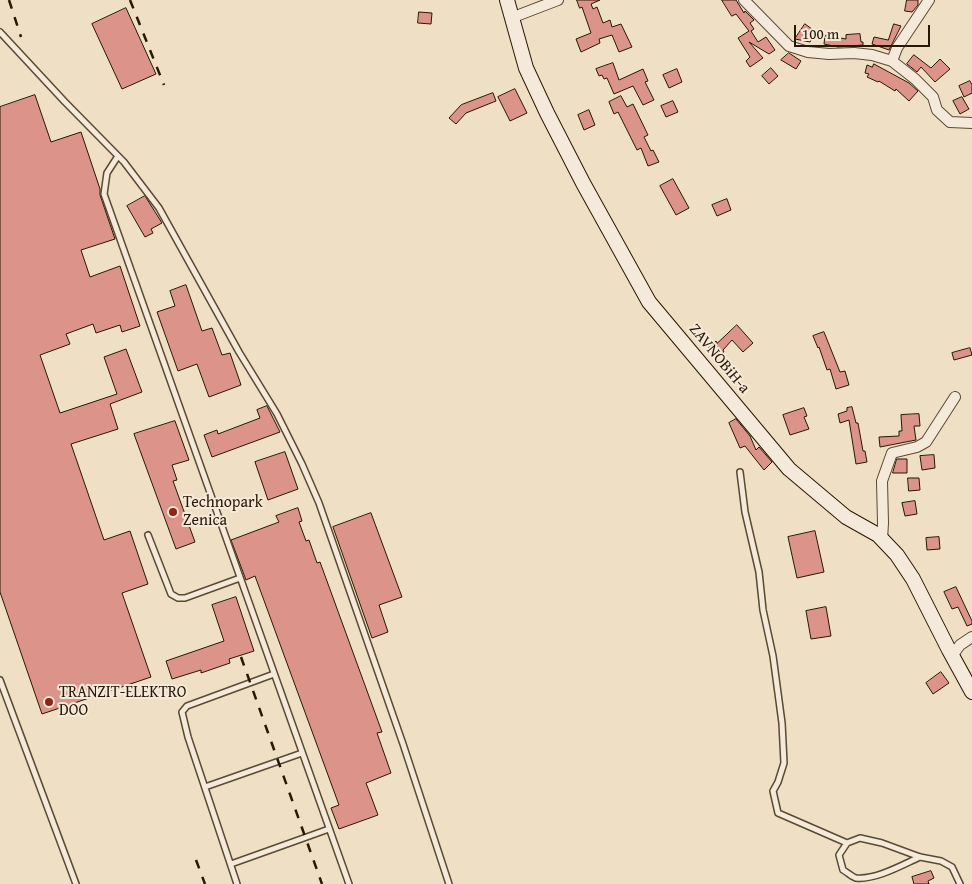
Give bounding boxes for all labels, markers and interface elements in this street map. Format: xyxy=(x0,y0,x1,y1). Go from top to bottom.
scale bar xyxy=(797,15,933,47)
text: 100 m xyxy=(802,23,839,44)
street label: ZAVNOBiH-a xyxy=(684,320,754,398)
place label: Technopark Zenica xyxy=(183,493,263,531)
marker: Technopark Zenica xyxy=(167,506,179,518)
place label: TRANZIT-ELEKTRO DOO xyxy=(59,683,187,721)
marker: TRANZIT-ELEKTRO DOO xyxy=(43,696,55,708)

